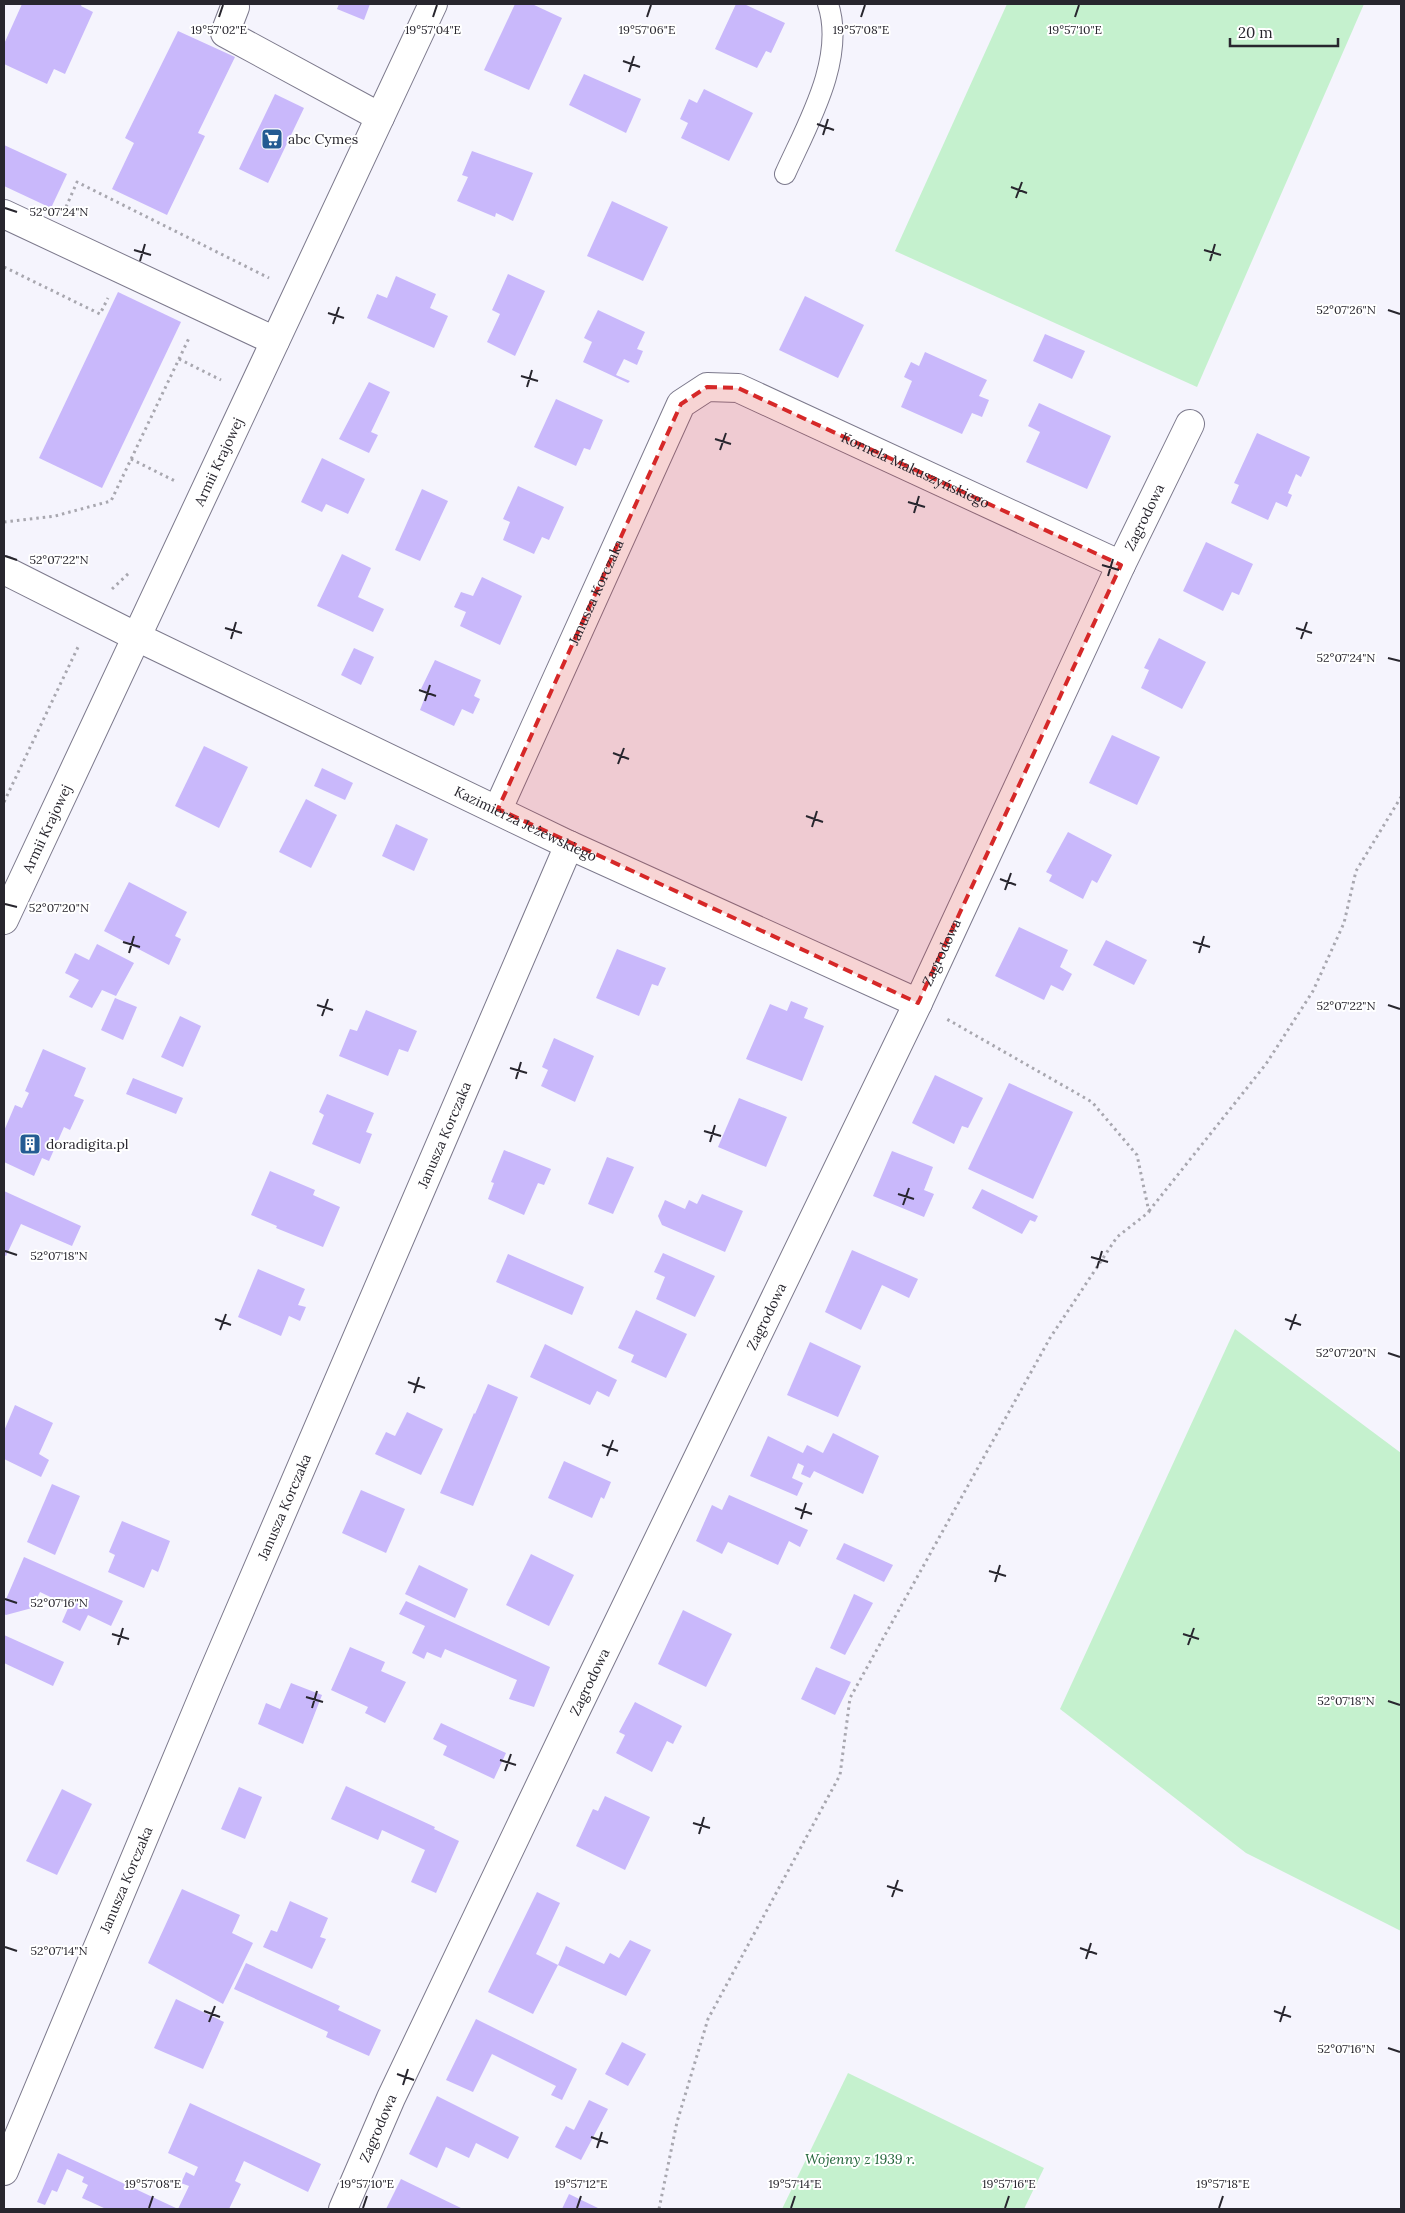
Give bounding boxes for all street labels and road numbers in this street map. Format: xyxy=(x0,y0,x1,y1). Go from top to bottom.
street label: Armii Krajowej xyxy=(190,415,247,510)
street label: Kornela Makuszyńskiego xyxy=(838,428,993,512)
street label: Zagrodowa xyxy=(1120,481,1168,554)
street label: Janusza Korczaka xyxy=(564,537,628,649)
street label: Armii Krajowej xyxy=(18,781,75,877)
street label: Kazimierza Jeżewskiego xyxy=(451,782,600,865)
street label: Zagrodowa xyxy=(918,916,965,989)
street label: Janusza Korczaka xyxy=(413,1079,475,1191)
street label: Zagrodowa xyxy=(742,1280,790,1353)
street label: Janusza Korczaka xyxy=(253,1451,315,1563)
street label: Zagrodowa xyxy=(566,1645,613,1718)
street label: Janusza Korczaka xyxy=(95,1824,156,1936)
street label: Zagrodowa xyxy=(355,2091,401,2165)

